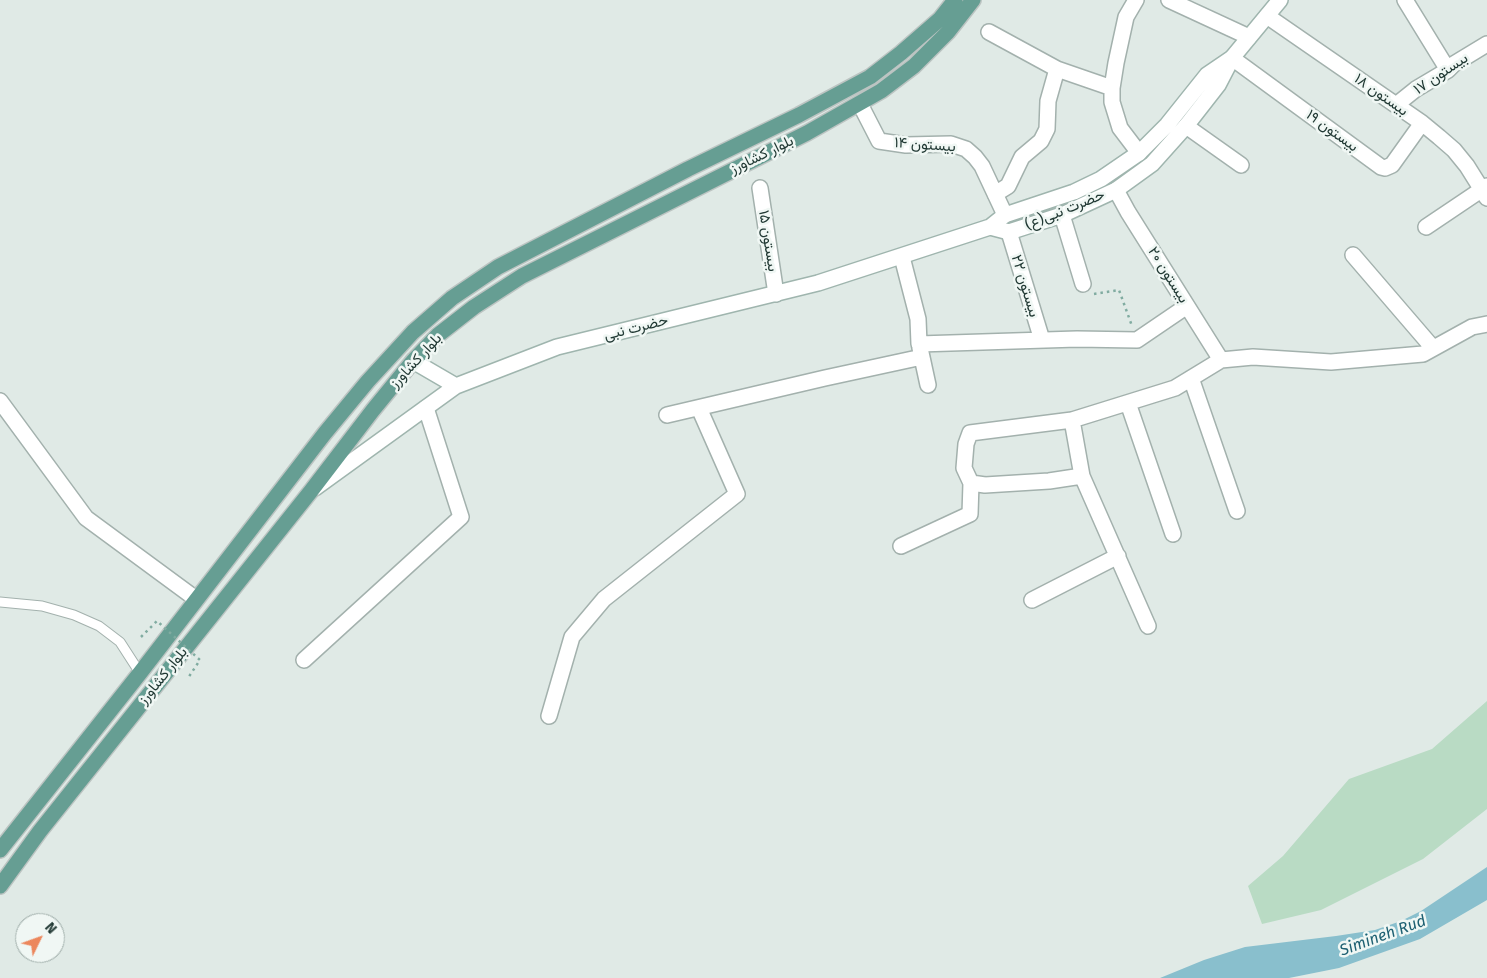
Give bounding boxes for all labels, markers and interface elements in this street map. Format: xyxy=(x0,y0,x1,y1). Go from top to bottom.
street label: بیستون ۱۷ xyxy=(1410,49,1472,99)
street label: بیستون ۱۸ xyxy=(1350,70,1412,120)
street label: بیستون ۱۹ xyxy=(1302,106,1362,156)
street label: بلوار کشاورز xyxy=(727,132,797,178)
street label: بیستون ۱۴ xyxy=(894,134,956,156)
street label: حضرت نبی(ع) xyxy=(1023,186,1107,234)
street label: بیستون ۱۵ xyxy=(754,209,782,273)
street label: بیستون ۲۰ xyxy=(1144,244,1192,306)
street label: بیستون ۲۲ xyxy=(1007,253,1043,319)
street label: حضرت نبی xyxy=(602,311,670,345)
street label: بلوار کشاورز xyxy=(386,330,446,392)
street label: بلوار کشاورز xyxy=(134,644,192,708)
water label: Simineh Rud xyxy=(1337,912,1429,960)
north arrow xyxy=(15,913,65,963)
text: N xyxy=(41,919,60,937)

